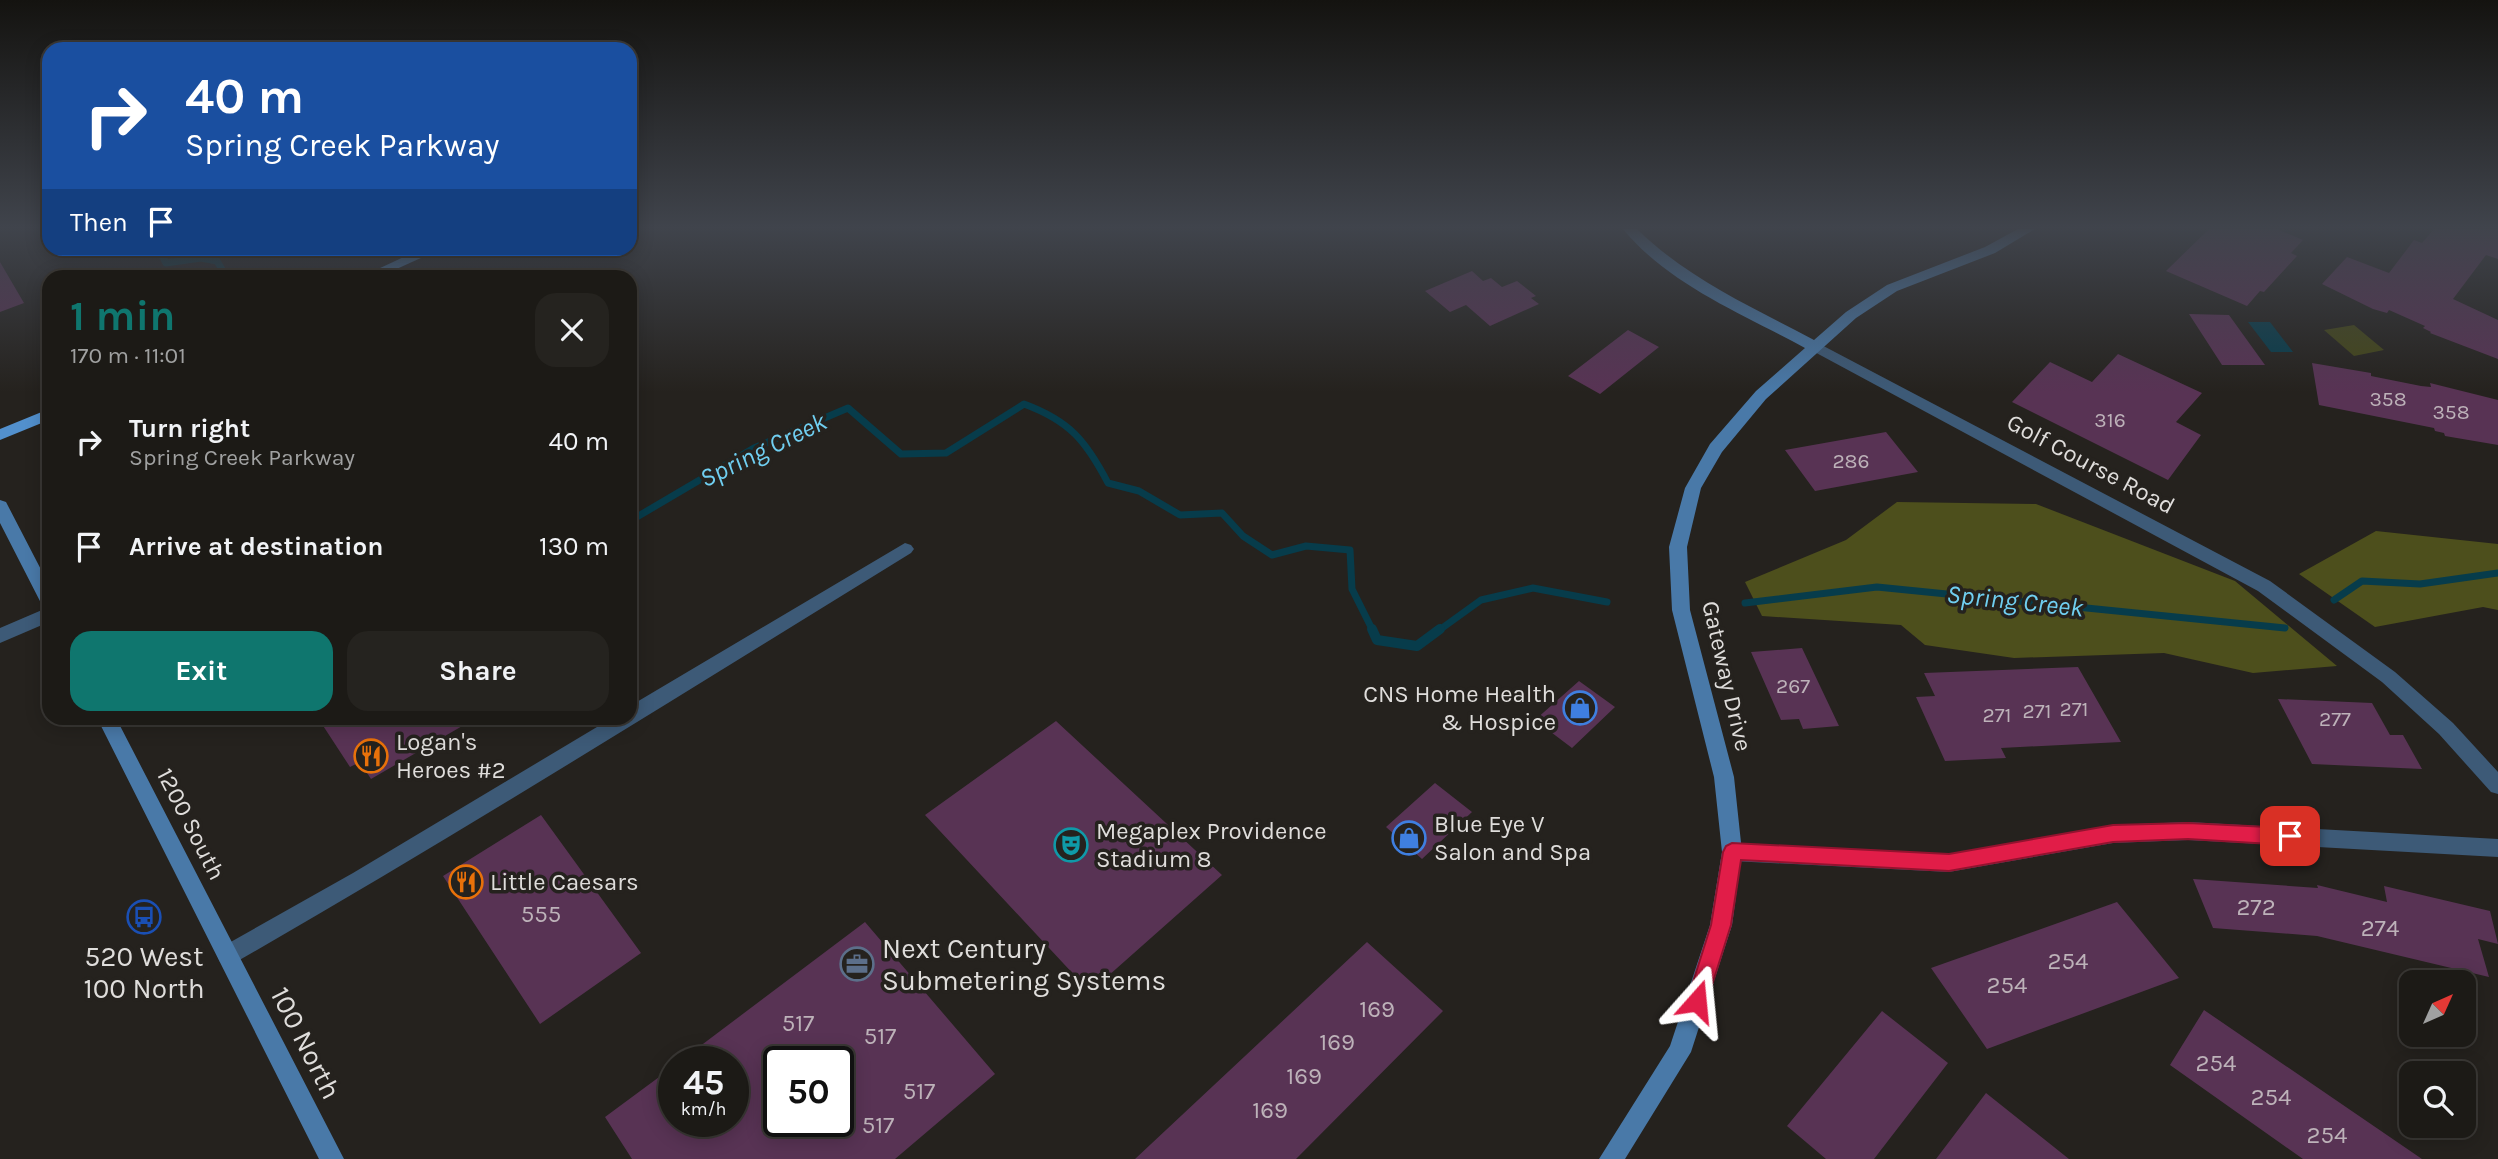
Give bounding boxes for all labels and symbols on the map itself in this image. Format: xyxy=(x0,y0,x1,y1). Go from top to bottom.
house number: 358 xyxy=(2369,387,2407,411)
house number: 358 xyxy=(2432,400,2470,424)
water label: Spring Creek xyxy=(694,406,832,494)
street label: Golf Course Road xyxy=(2002,408,2180,520)
house number: 316 xyxy=(2094,408,2126,432)
house number: 286 xyxy=(1832,449,1870,473)
water label: Spring Creek xyxy=(1945,578,2086,624)
street label: Gateway Drive xyxy=(1696,598,1758,754)
house number: 267 xyxy=(1776,674,1810,698)
place label: CNS Home Health & Hospice xyxy=(1363,680,1556,736)
shop icon: CNS Home Health & Hospice xyxy=(1561,689,1599,727)
house number: 271 xyxy=(2060,697,2088,721)
house number: 271 xyxy=(2023,699,2051,723)
house number: 271 xyxy=(1983,703,2011,727)
house number: 277 xyxy=(2319,707,2351,731)
place label: Logan's Heroes #2 xyxy=(396,728,506,784)
restaurant icon: Logan's Heroes #2 xyxy=(352,737,390,775)
street label: 1200 South xyxy=(151,763,231,885)
pin xyxy=(2260,806,2320,866)
place label: Blue Eye V Salon and Spa xyxy=(1434,810,1591,866)
place label: Megaplex Providence Stadium 8 xyxy=(1096,817,1327,873)
shop icon: Blue Eye V Salon and Spa xyxy=(1390,819,1428,857)
theatre icon: Megaplex Providence Stadium 8 xyxy=(1052,826,1090,864)
restaurant icon: Little Caesars xyxy=(447,863,485,901)
place label: Little Caesars xyxy=(490,868,639,896)
house number: 272 xyxy=(2236,893,2276,921)
bus stop icon: 520 West 100 North xyxy=(125,898,163,936)
house number: 555 xyxy=(521,900,561,928)
house number: 274 xyxy=(2361,914,2399,942)
place label: Next Century Submetering Systems xyxy=(882,932,1166,997)
place label: 520 West 100 North xyxy=(83,940,205,1005)
office icon: Next Century Submetering Systems xyxy=(838,945,876,983)
house number: 254 xyxy=(2048,947,2088,975)
position arrow xyxy=(1660,964,1734,1038)
north arrow xyxy=(2399,970,2476,1046)
house number: 254 xyxy=(1987,971,2027,999)
street label: 100 North xyxy=(264,982,348,1104)
house number: 169 xyxy=(1359,995,1395,1023)
house number: 517 xyxy=(782,1009,814,1037)
house number: 517 xyxy=(864,1022,896,1050)
house number: 169 xyxy=(1319,1028,1355,1056)
speed limit sign: 50 xyxy=(763,1046,854,1137)
house number: 254 xyxy=(2196,1049,2236,1077)
house number: 169 xyxy=(1286,1062,1322,1090)
house number: 517 xyxy=(903,1077,935,1105)
house number: 254 xyxy=(2251,1083,2291,1111)
house number: 169 xyxy=(1252,1096,1288,1124)
house number: 517 xyxy=(862,1111,894,1139)
house number: 254 xyxy=(2307,1121,2347,1149)

